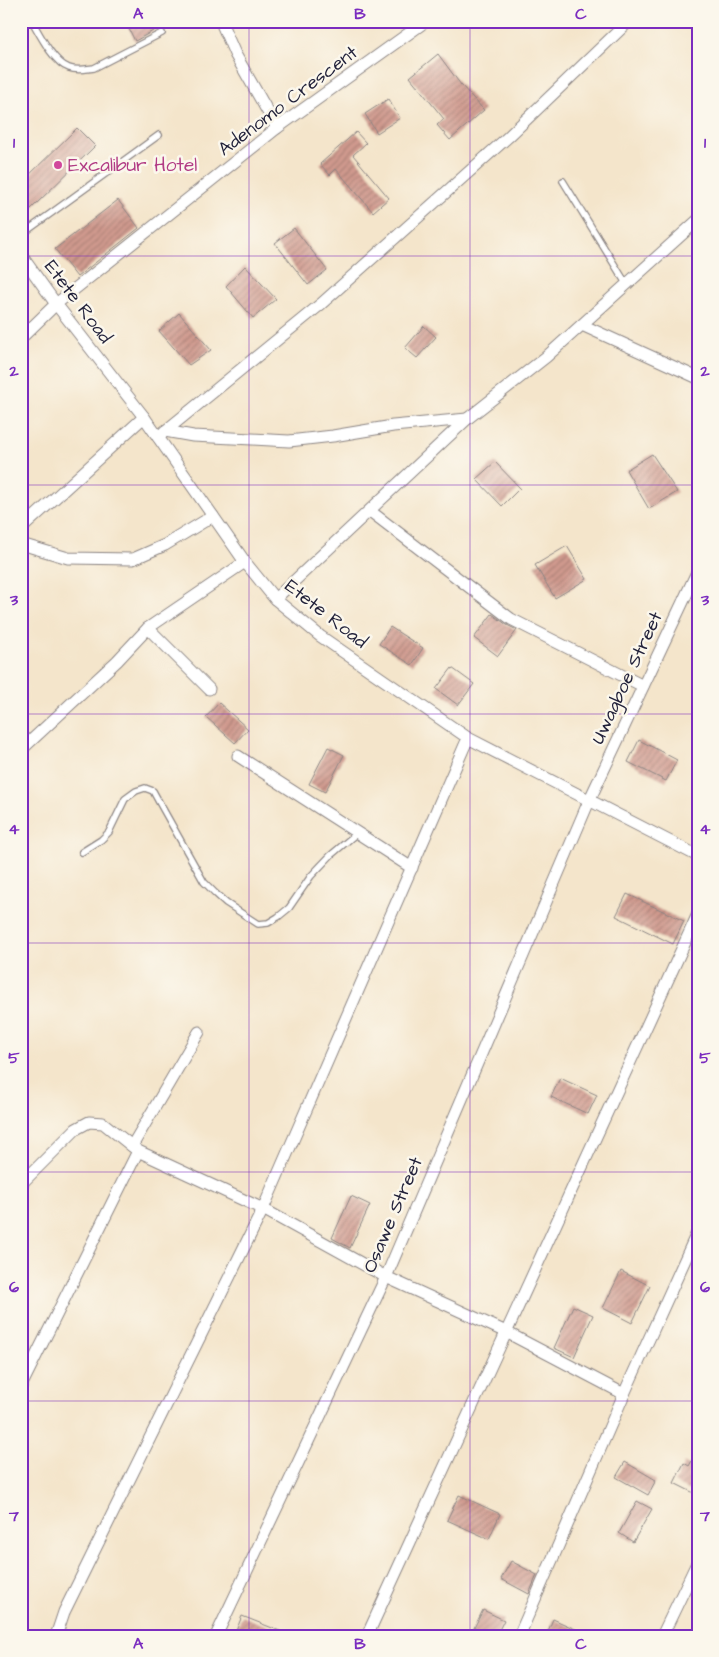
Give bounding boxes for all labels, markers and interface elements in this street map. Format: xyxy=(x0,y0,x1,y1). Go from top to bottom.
text: A xyxy=(133,3,144,25)
text: B xyxy=(354,3,366,25)
text: C xyxy=(575,3,587,25)
street label: Adenomo Crescent xyxy=(213,39,364,163)
text: 1 xyxy=(13,132,16,154)
text: 1 xyxy=(704,132,707,154)
place label: Excalibur Hotel xyxy=(68,152,197,179)
marker: Excalibur Hotel xyxy=(52,159,64,171)
street label: Etete Road xyxy=(38,255,119,350)
text: 2 xyxy=(8,360,19,382)
text: 2 xyxy=(699,360,710,382)
street label: Etete Road xyxy=(279,573,373,655)
text: 3 xyxy=(9,589,19,611)
text: 3 xyxy=(700,589,710,611)
street label: Uwagboe Street xyxy=(584,607,671,749)
text: 4 xyxy=(9,818,20,840)
text: 4 xyxy=(700,818,711,840)
text: 5 xyxy=(8,1047,20,1069)
text: 5 xyxy=(699,1047,711,1069)
street label: Osawe Street xyxy=(356,1152,430,1277)
text: 6 xyxy=(9,1276,19,1298)
text: 6 xyxy=(700,1276,710,1298)
text: 7 xyxy=(8,1505,19,1527)
text: 7 xyxy=(699,1505,710,1527)
text: A xyxy=(133,1633,144,1655)
text: B xyxy=(354,1633,366,1655)
text: C xyxy=(575,1633,587,1655)

